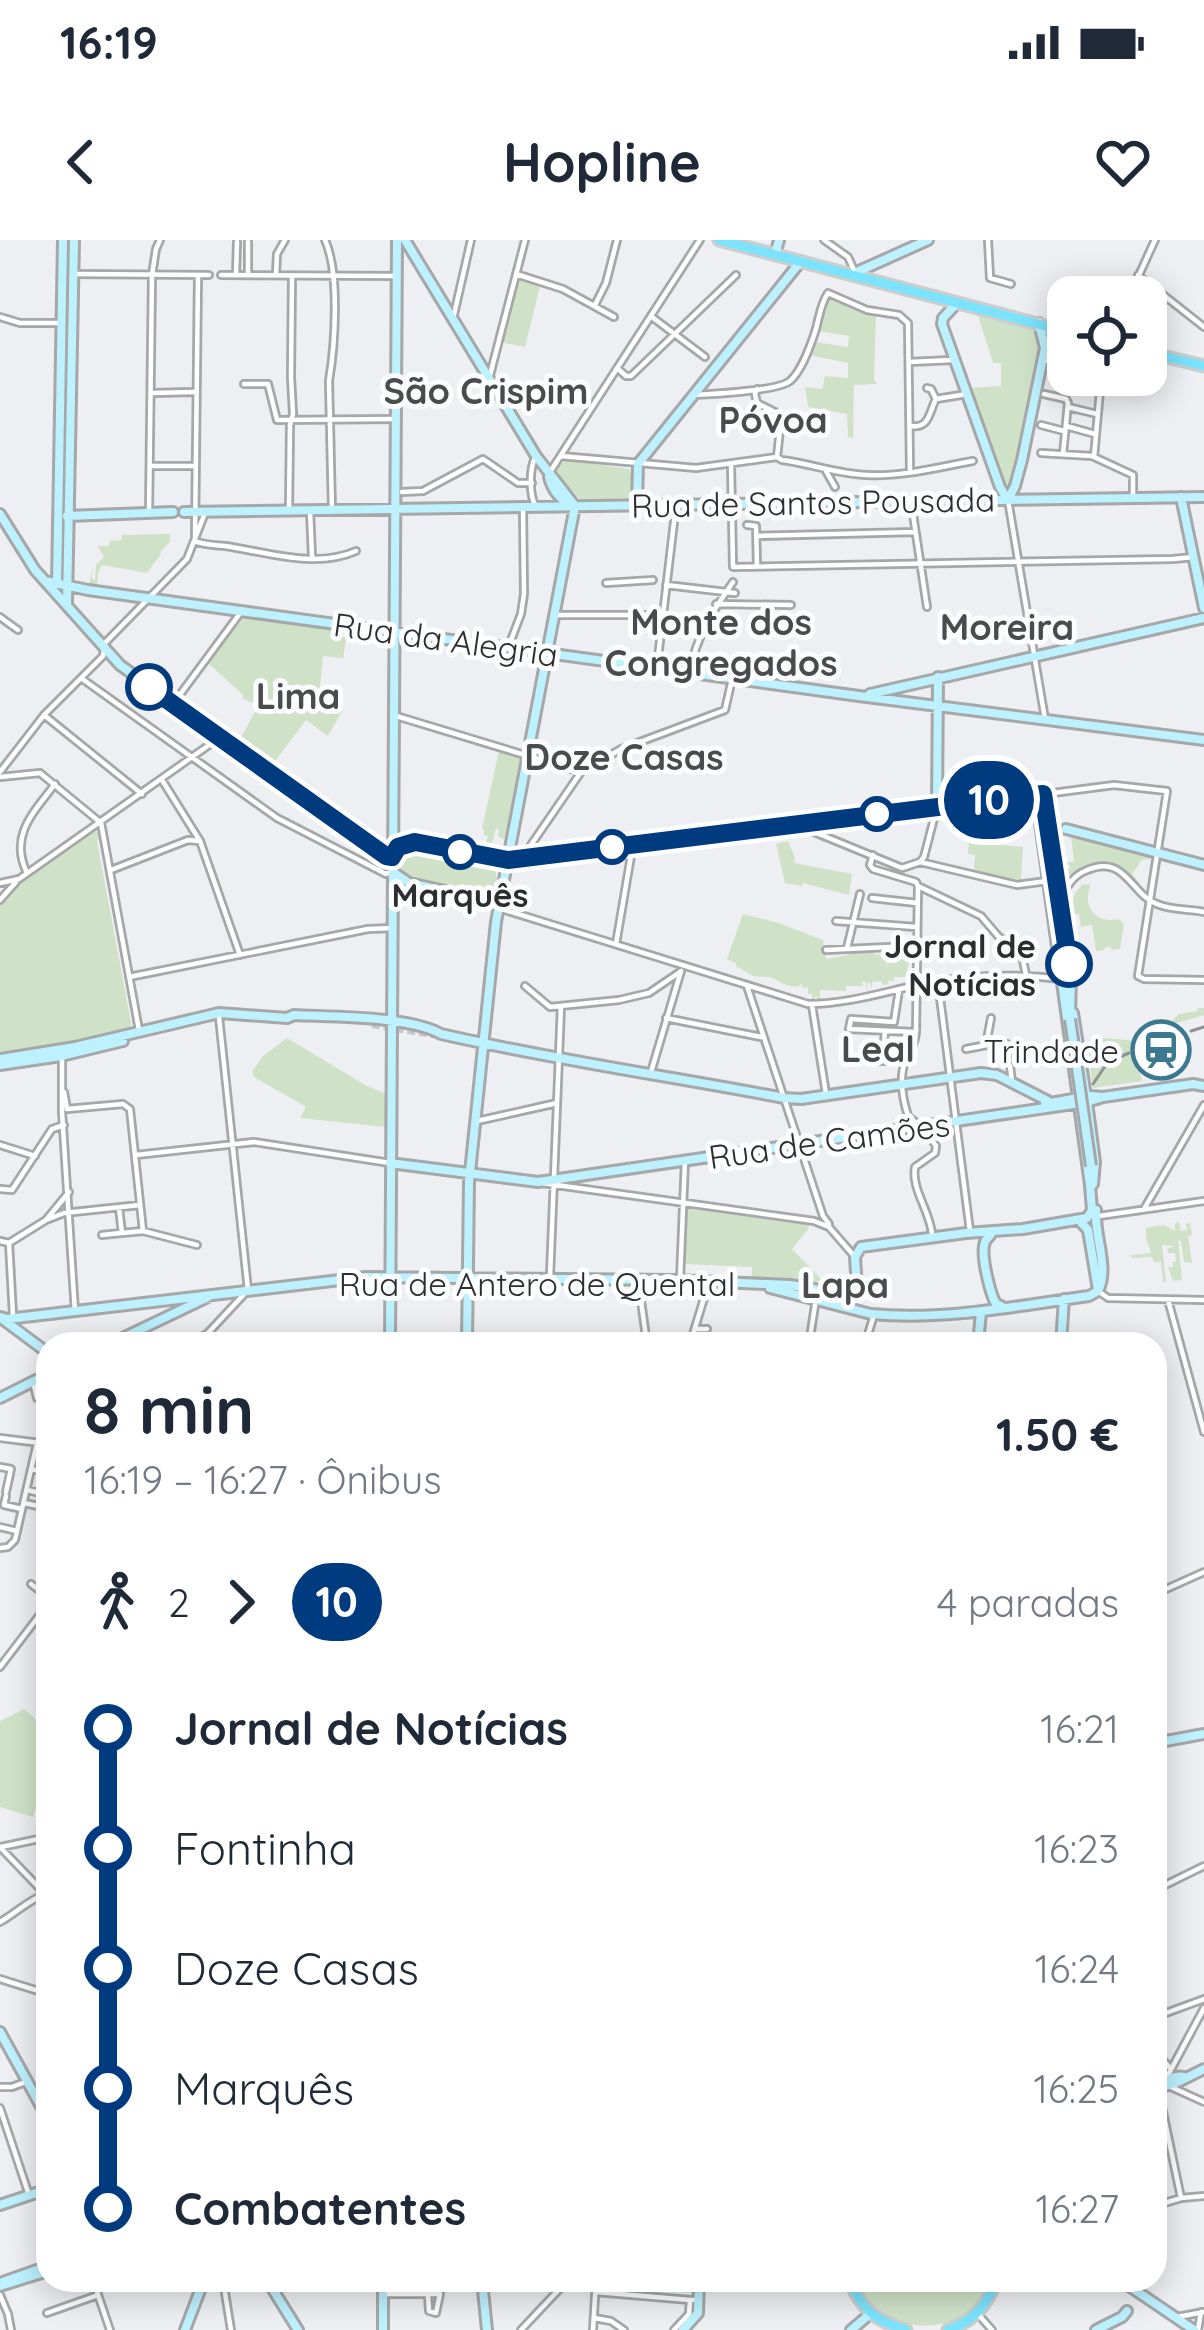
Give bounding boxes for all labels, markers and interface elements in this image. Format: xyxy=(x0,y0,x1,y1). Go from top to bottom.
text: 16:19 xyxy=(60,14,158,70)
text: Hopline xyxy=(503,128,701,196)
icon: back xyxy=(48,129,114,195)
icon: heart xyxy=(1090,129,1156,195)
map controls xyxy=(1047,276,1167,396)
button: locate xyxy=(1047,276,1167,396)
district label: São Crispim xyxy=(384,368,588,413)
district label: Póvoa xyxy=(718,397,828,442)
street label: Rua de Santos Pousada xyxy=(631,478,995,526)
district label: Monte dos Congregados xyxy=(604,599,838,685)
street label: Rua da Alegria xyxy=(331,603,561,675)
district label: Moreira xyxy=(940,604,1074,649)
unlabelled marker xyxy=(127,665,171,709)
district label: Lima xyxy=(256,673,340,718)
district label: Doze Casas xyxy=(524,734,724,779)
line badge: 10 xyxy=(935,761,1043,839)
text: 10 xyxy=(968,773,1010,826)
unlabelled marker xyxy=(861,798,893,830)
unlabelled marker xyxy=(596,831,628,863)
marker: Marquês xyxy=(444,836,476,868)
place label: Marquês xyxy=(392,874,528,915)
place label: Jornal de Notícias xyxy=(884,925,1036,1004)
marker: Jornal de Notícias xyxy=(1047,942,1091,986)
station icon: Trindade xyxy=(1130,1019,1192,1081)
district label: Leal xyxy=(841,1026,915,1071)
place label: Trindade xyxy=(984,1030,1119,1071)
street label: Rua de Camões xyxy=(706,1103,952,1177)
district label: Lapa xyxy=(801,1262,889,1307)
street label: Rua de Antero de Quental xyxy=(339,1263,735,1304)
text: 8 min xyxy=(84,1368,254,1451)
text: 1.50 € xyxy=(996,1406,1119,1462)
text: 16:19 – 16:27 · Ônibus xyxy=(84,1455,441,1504)
icon: walk xyxy=(84,1569,150,1635)
icon: forward xyxy=(208,1569,274,1635)
text: 10 xyxy=(316,1575,358,1628)
text: 2 xyxy=(168,1578,190,1627)
text: 4 paradas xyxy=(937,1578,1119,1627)
text: Jornal de Notícias xyxy=(174,1700,568,1756)
text: 16:21 xyxy=(1040,1704,1119,1753)
text: Fontinha xyxy=(174,1820,356,1876)
text: 16:23 xyxy=(1034,1824,1119,1873)
text: Doze Casas xyxy=(174,1940,419,1996)
text: 16:24 xyxy=(1035,1944,1119,1993)
text: Marquês xyxy=(174,2060,354,2116)
text: 16:25 xyxy=(1033,2064,1119,2113)
text: Combatentes xyxy=(174,2180,466,2236)
text: 16:27 xyxy=(1035,2184,1119,2233)

